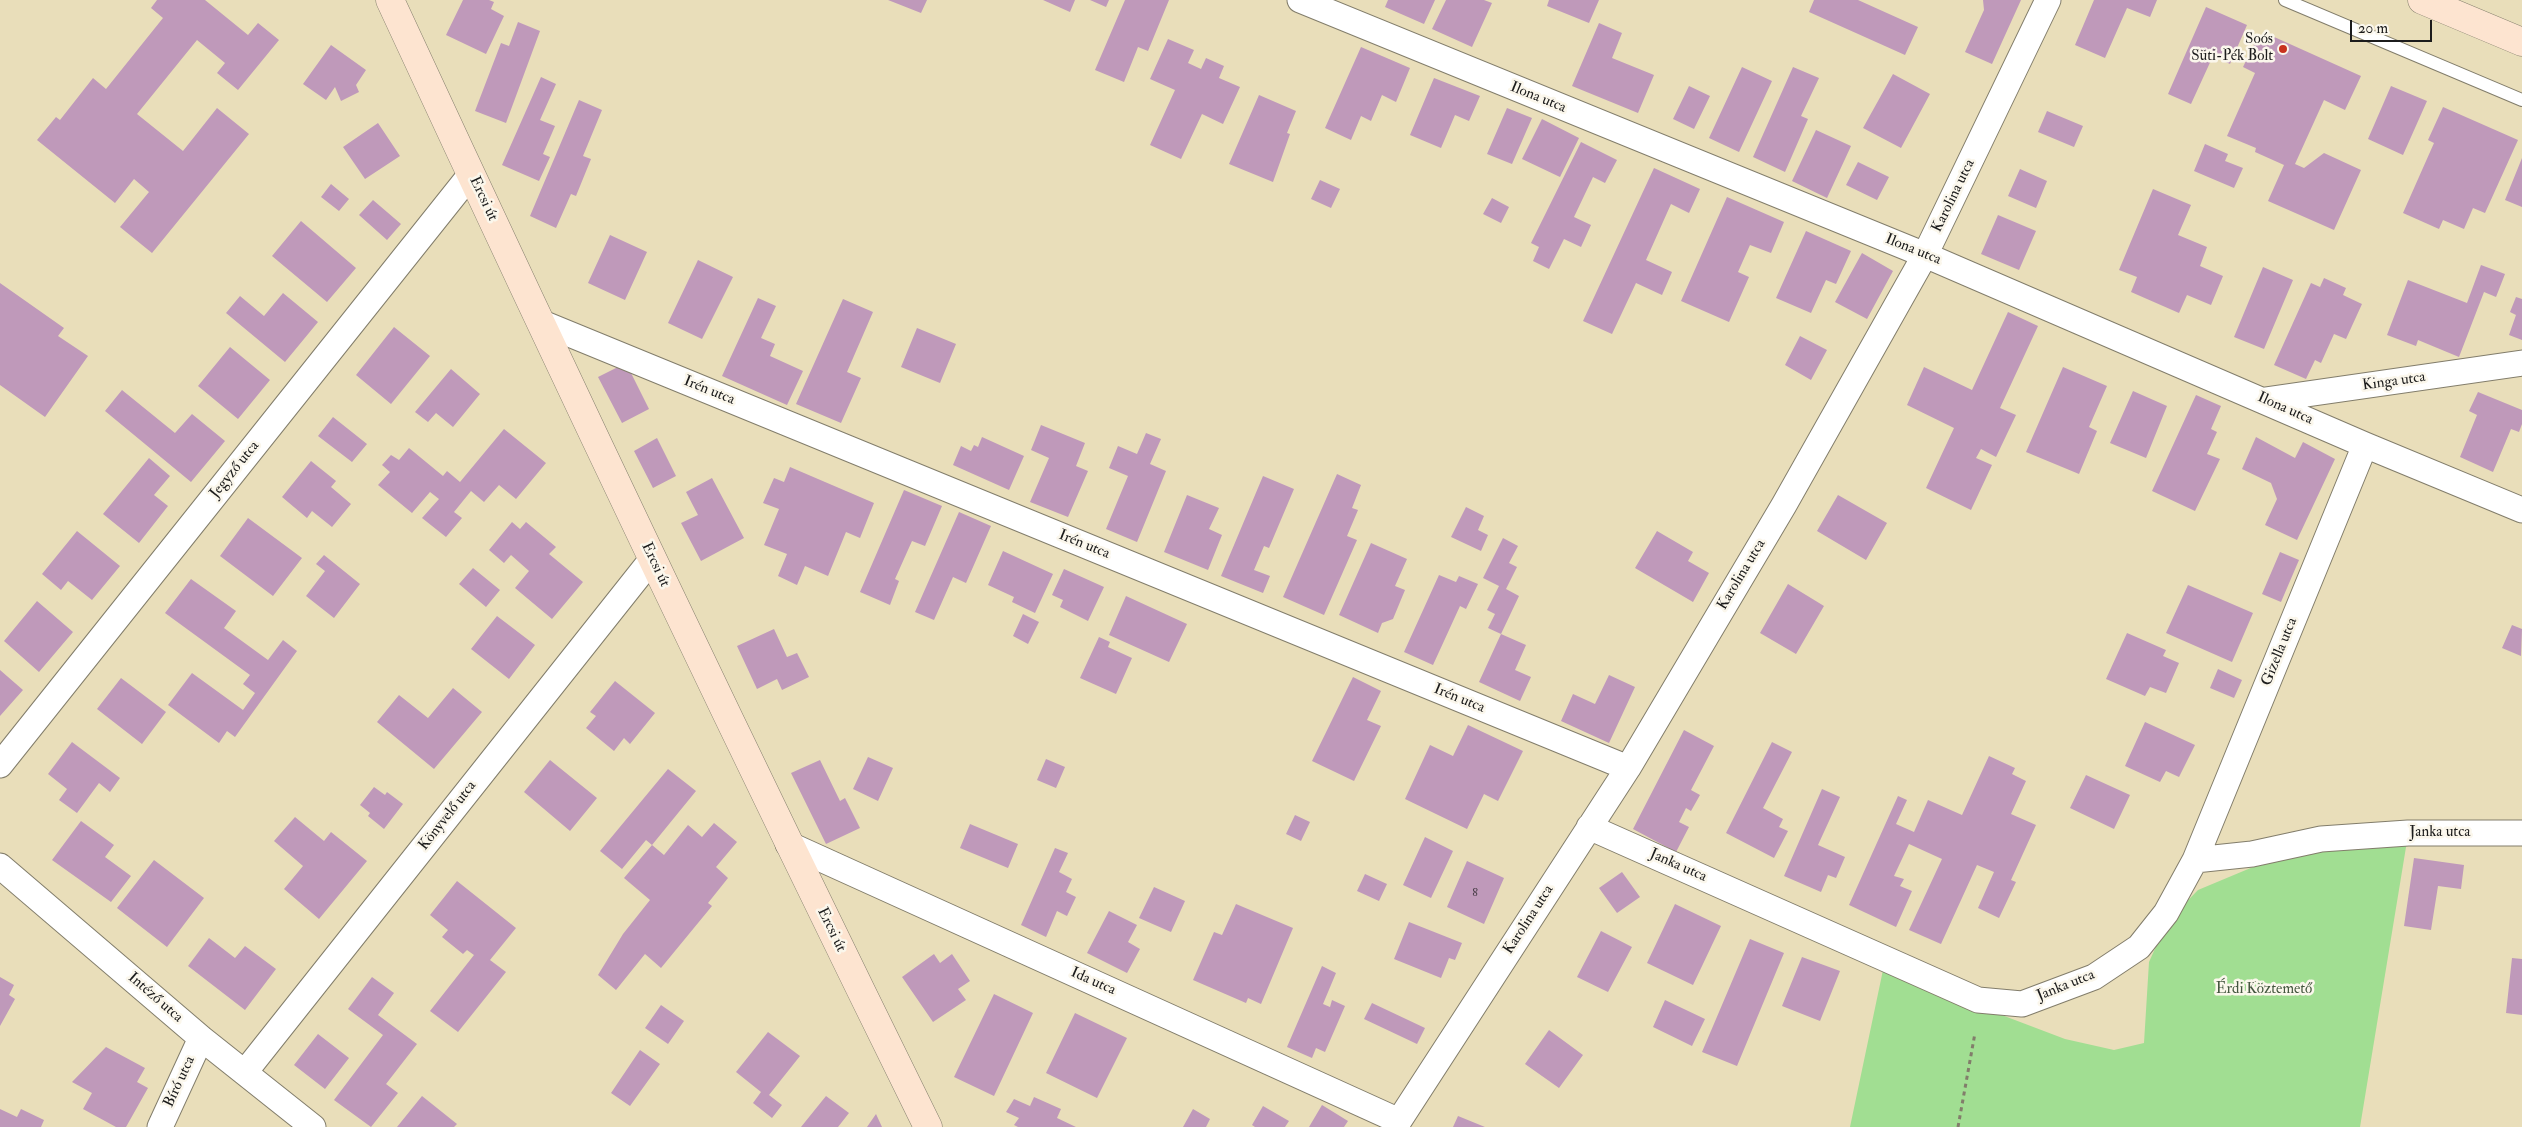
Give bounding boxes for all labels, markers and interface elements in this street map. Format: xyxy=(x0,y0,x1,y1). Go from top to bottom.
scale bar xyxy=(2352,10,2434,42)
text: 20 m xyxy=(2358,19,2388,38)
place label: Soós Süti-Pék Bolt xyxy=(2191,31,2273,66)
marker: Soós Süti-Pék Bolt xyxy=(2277,43,2289,55)
street label: Ilona utca xyxy=(1507,79,1569,117)
street label: Karolina utca xyxy=(1929,157,1979,235)
street label: Ercsi út xyxy=(465,174,501,224)
street label: Ilona utca xyxy=(1882,231,1944,269)
street label: Kinga utca xyxy=(2361,369,2427,395)
street label: Irén utca xyxy=(681,373,737,409)
street label: Ilona utca xyxy=(2254,389,2316,429)
street label: Jegyző utca xyxy=(206,438,264,502)
street label: Irén utca xyxy=(1056,527,1112,563)
street label: Karolina utca xyxy=(1714,537,1770,613)
street label: Ercsi út xyxy=(637,540,673,590)
street label: Gizella utca xyxy=(2258,615,2302,689)
street label: Irén utca xyxy=(1431,681,1487,717)
street label: Könyvelő utca xyxy=(415,778,481,854)
street label: Janka utca xyxy=(2410,824,2470,842)
street label: Janka utca xyxy=(1647,845,1709,887)
street label: Karolina utca xyxy=(1500,882,1558,958)
house number: 8 xyxy=(1472,886,1478,900)
street label: Ercsi út xyxy=(813,905,849,955)
street label: Ida utca xyxy=(1068,964,1118,1000)
street label: Janka utca xyxy=(2034,966,2098,1006)
street label: Intéző utca xyxy=(124,969,186,1027)
park label: Érdi Köztemető xyxy=(2216,981,2312,999)
street label: Bíró utca xyxy=(160,1054,200,1110)

